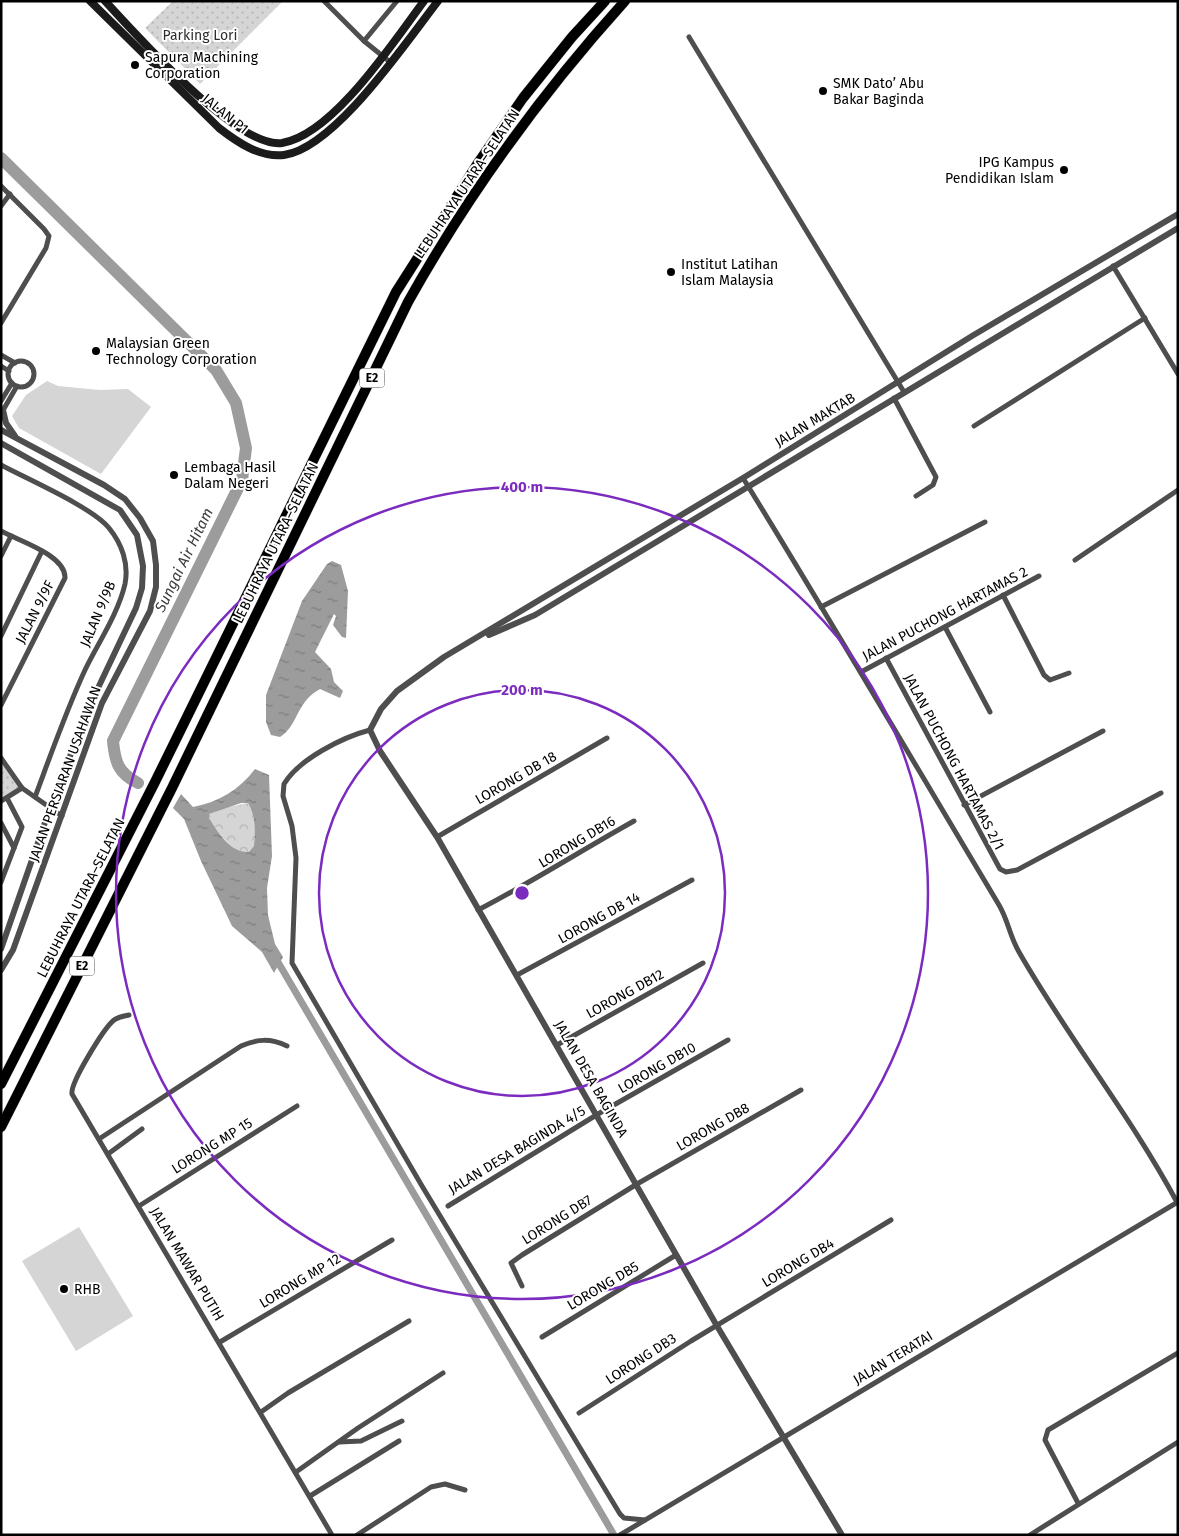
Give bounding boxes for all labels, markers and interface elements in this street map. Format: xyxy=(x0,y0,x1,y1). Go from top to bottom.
park label: Parking Lori xyxy=(163,27,237,44)
place label: Sapura Machining Corporation xyxy=(145,49,259,82)
marker: Sapura Machining Corporation xyxy=(129,59,141,71)
place label: SMK Dato’ Abu Bakar Baginda xyxy=(833,75,924,108)
marker: SMK Dato’ Abu Bakar Baginda xyxy=(817,85,829,97)
street label: JALAN P1 xyxy=(198,90,252,138)
street label: LEBUHRAYA UTARA–SELATAN xyxy=(411,106,523,262)
place label: IPG Kampus Pendidikan Islam xyxy=(945,154,1054,187)
marker: IPG Kampus Pendidikan Islam xyxy=(1058,164,1070,176)
place label: Institut Latihan Islam Malaysia xyxy=(681,256,778,289)
marker: Institut Latihan Islam Malaysia xyxy=(665,266,677,278)
place label: Malaysian Green Technology Corporation xyxy=(106,335,257,368)
marker: Malaysian Green Technology Corporation xyxy=(90,345,102,357)
road number: E2 xyxy=(360,368,384,388)
street label: JALAN MAKTAB xyxy=(772,389,858,451)
place label: Lembaga Hasil Dalam Negeri xyxy=(184,459,276,492)
street label: LEBUHRAYA UTARA–SELATAN xyxy=(230,460,322,626)
marker: Lembaga Hasil Dalam Negeri xyxy=(168,469,180,481)
text: 400 m xyxy=(501,478,543,496)
water label: Sungai Air Hitam xyxy=(151,505,217,616)
street label: JALAN PUCHONG HARTAMAS 2 xyxy=(860,563,1031,665)
street label: JALAN 9/9F xyxy=(12,578,58,646)
street label: JALAN 9/9B xyxy=(77,578,119,650)
street label: JALAN PUCHONG HARTAMAS 2/1 xyxy=(900,671,1008,853)
text: 200 m xyxy=(501,681,543,699)
street label: JALAN PERSIARAN USAHAWAN xyxy=(25,684,105,864)
street label: LORONG DB 18 xyxy=(472,748,560,808)
street label: LORONG DB16 xyxy=(535,812,619,872)
street label: LEBUHRAYA UTARA–SELATAN xyxy=(33,815,129,981)
centre of rings xyxy=(513,884,531,902)
street label: LORONG DB 14 xyxy=(555,888,643,947)
road number: E2 xyxy=(70,956,94,976)
street label: LORONG DB12 xyxy=(583,966,667,1022)
street label: JALAN DESA BAGINDA xyxy=(551,1018,631,1140)
street label: LORONG DB10 xyxy=(615,1039,699,1097)
street label: LORONG DB8 xyxy=(673,1099,753,1155)
street label: JALAN DESA BAGINDA 4/5 xyxy=(445,1102,589,1198)
street label: LORONG MP 15 xyxy=(168,1114,256,1178)
street label: LORONG DB7 xyxy=(519,1192,595,1248)
street label: JALAN MAWAR PUTIH xyxy=(146,1204,228,1324)
street label: LORONG DB4 xyxy=(759,1235,838,1291)
street label: LORONG MP 12 xyxy=(256,1250,344,1312)
street label: LORONG DB5 xyxy=(564,1258,642,1314)
place label: RHB xyxy=(74,1281,101,1298)
marker: RHB xyxy=(58,1283,70,1295)
street label: JALAN TERATAI xyxy=(850,1328,936,1388)
street label: LORONG DB3 xyxy=(603,1330,679,1388)

